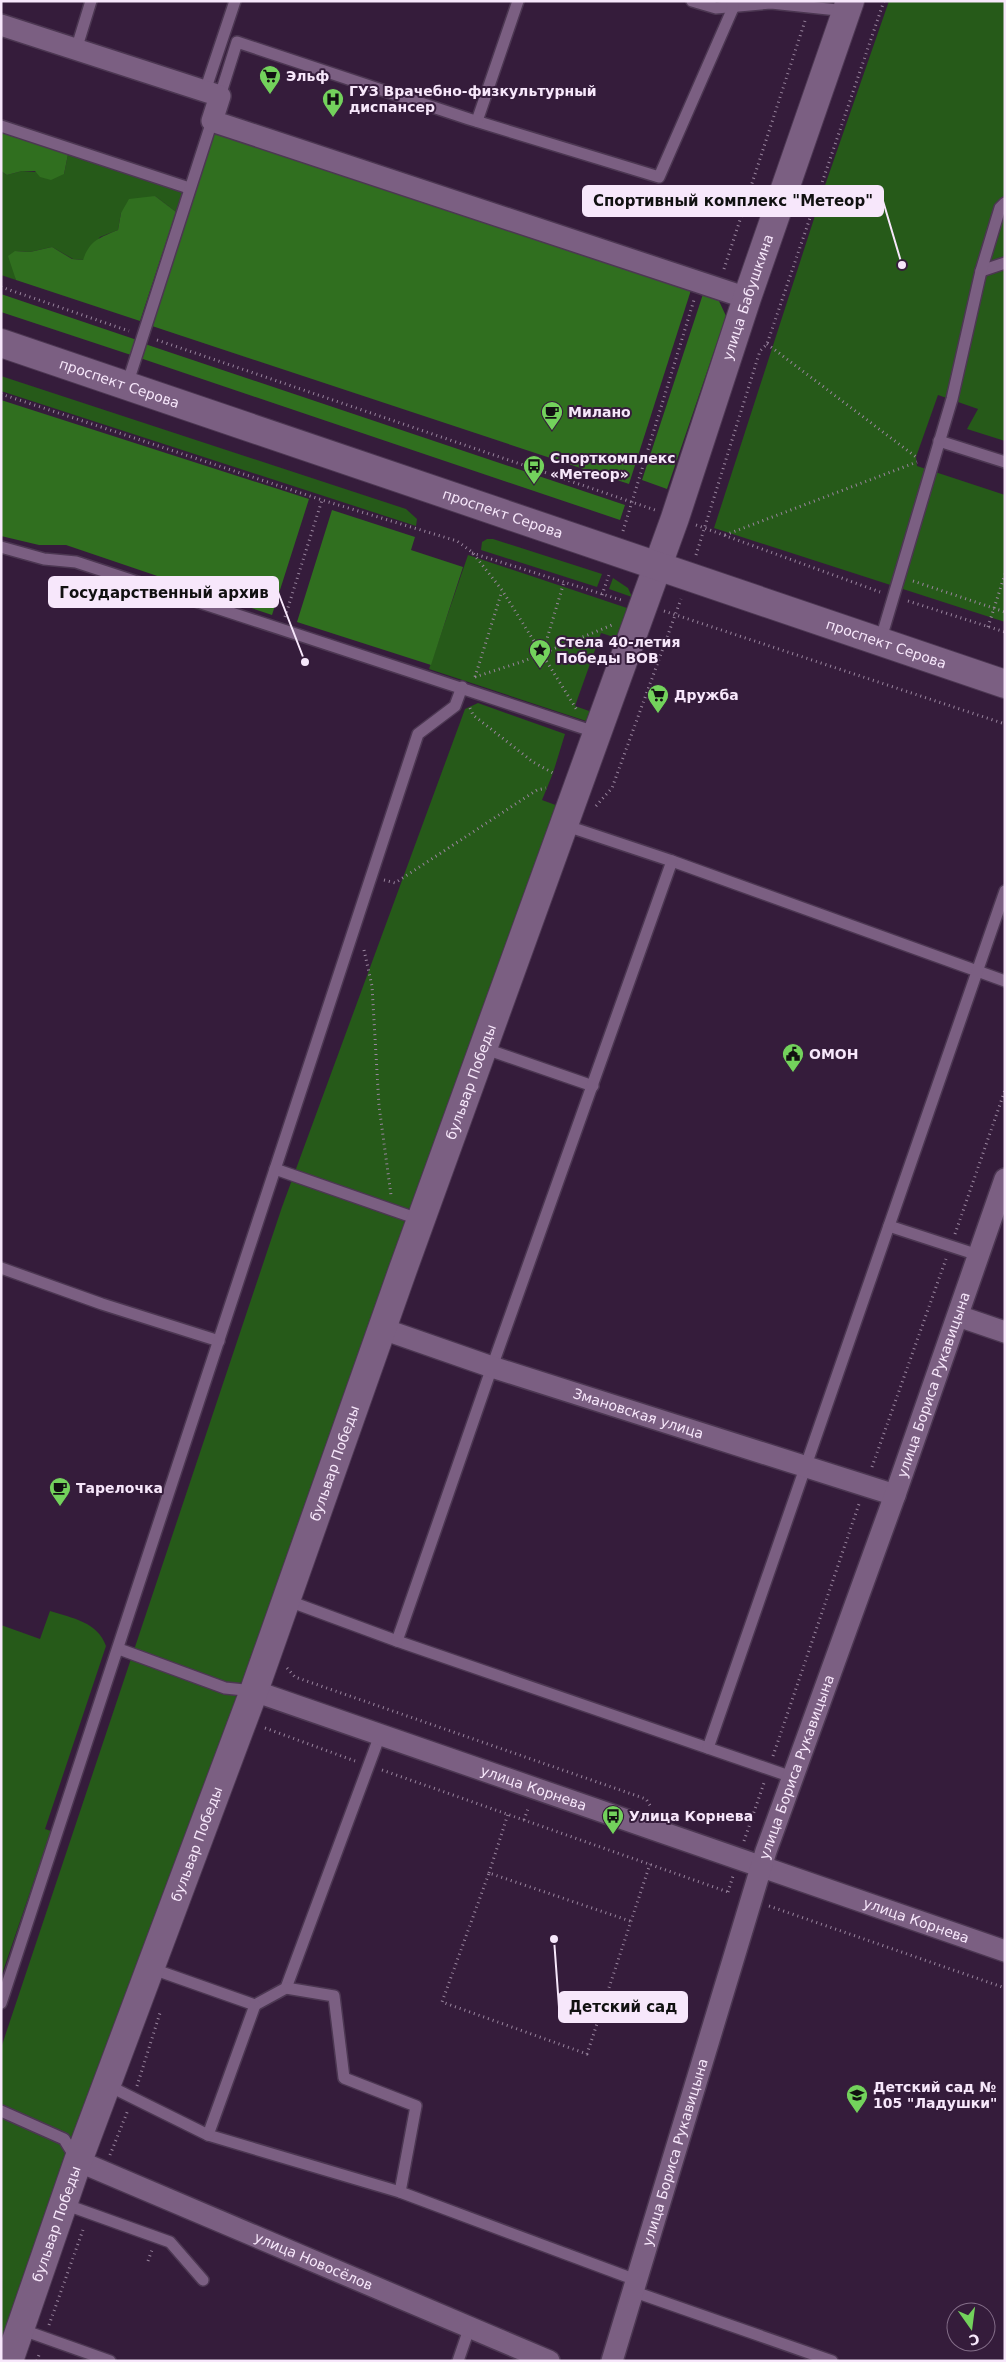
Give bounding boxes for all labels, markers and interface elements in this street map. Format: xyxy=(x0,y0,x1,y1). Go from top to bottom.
supermarket icon: Эльф xyxy=(258,64,282,95)
place label: Эльф xyxy=(286,68,329,84)
place label: ГУЗ Врачебно-физкультурный диспансер xyxy=(349,83,597,115)
hospital icon: ГУЗ Врачебно-физкультурный диспансер xyxy=(321,87,345,118)
callout: Спортивный комплекс "Метеор" xyxy=(583,186,883,216)
text: Спортивный комплекс "Метеор" xyxy=(593,192,873,210)
street label: улица Бабушкина xyxy=(719,232,776,363)
street label: проспект Серова xyxy=(57,355,182,411)
cafe icon: Милано xyxy=(540,400,564,431)
place label: Милано xyxy=(568,404,631,420)
place label: Спорткомплекс «Метеор» xyxy=(550,450,676,482)
bus stop icon: Спорткомплекс «Метеор» xyxy=(522,454,546,485)
street label: проспект Серова xyxy=(441,486,565,541)
callout: Государственный архив xyxy=(49,577,278,607)
text: Государственный архив xyxy=(59,584,269,602)
street label: проспект Серова xyxy=(824,616,949,672)
place label: Стела 40-летия Победы ВОВ xyxy=(556,634,680,666)
place icon: Стела 40-летия Победы ВОВ xyxy=(528,638,552,669)
supermarket icon: Дружба xyxy=(646,683,670,714)
place label: Дружба xyxy=(674,687,739,703)
street label: бульвар Победы xyxy=(443,1022,499,1142)
public building icon: ОМОН xyxy=(781,1042,805,1073)
place label: ОМОН xyxy=(809,1046,858,1062)
street label: улица Бориса Рукавицына xyxy=(894,1290,973,1480)
street label: Змановская улица xyxy=(571,1385,706,1442)
street label: бульвар Победы xyxy=(307,1403,362,1523)
cafe icon: Тарелочка xyxy=(48,1476,72,1507)
place label: Тарелочка xyxy=(76,1480,163,1496)
street label: улица Бориса Рукавицына xyxy=(756,1672,837,1861)
street label: улица Корнева xyxy=(479,1762,589,1814)
street label: бульвар Победы xyxy=(168,1784,225,1904)
bus stop icon: Улица Корнева xyxy=(601,1804,625,1835)
place label: Улица Корнева xyxy=(629,1808,753,1824)
street label: улица Корнева xyxy=(861,1895,971,1946)
callout: Детский сад xyxy=(559,1992,687,2022)
text: Детский сад xyxy=(569,1998,677,2016)
street label: улица Бориса Рукавицына xyxy=(639,2056,711,2248)
place label: Детский сад № 105 "Ладушки" xyxy=(873,2079,997,2111)
school or university icon: Детский сад № 105 "Ладушки" xyxy=(845,2083,869,2114)
street label: бульвар Победы xyxy=(29,2164,84,2284)
street label: улица Новосёлов xyxy=(252,2229,375,2293)
north arrow xyxy=(946,2302,996,2352)
text: С xyxy=(967,2331,981,2349)

